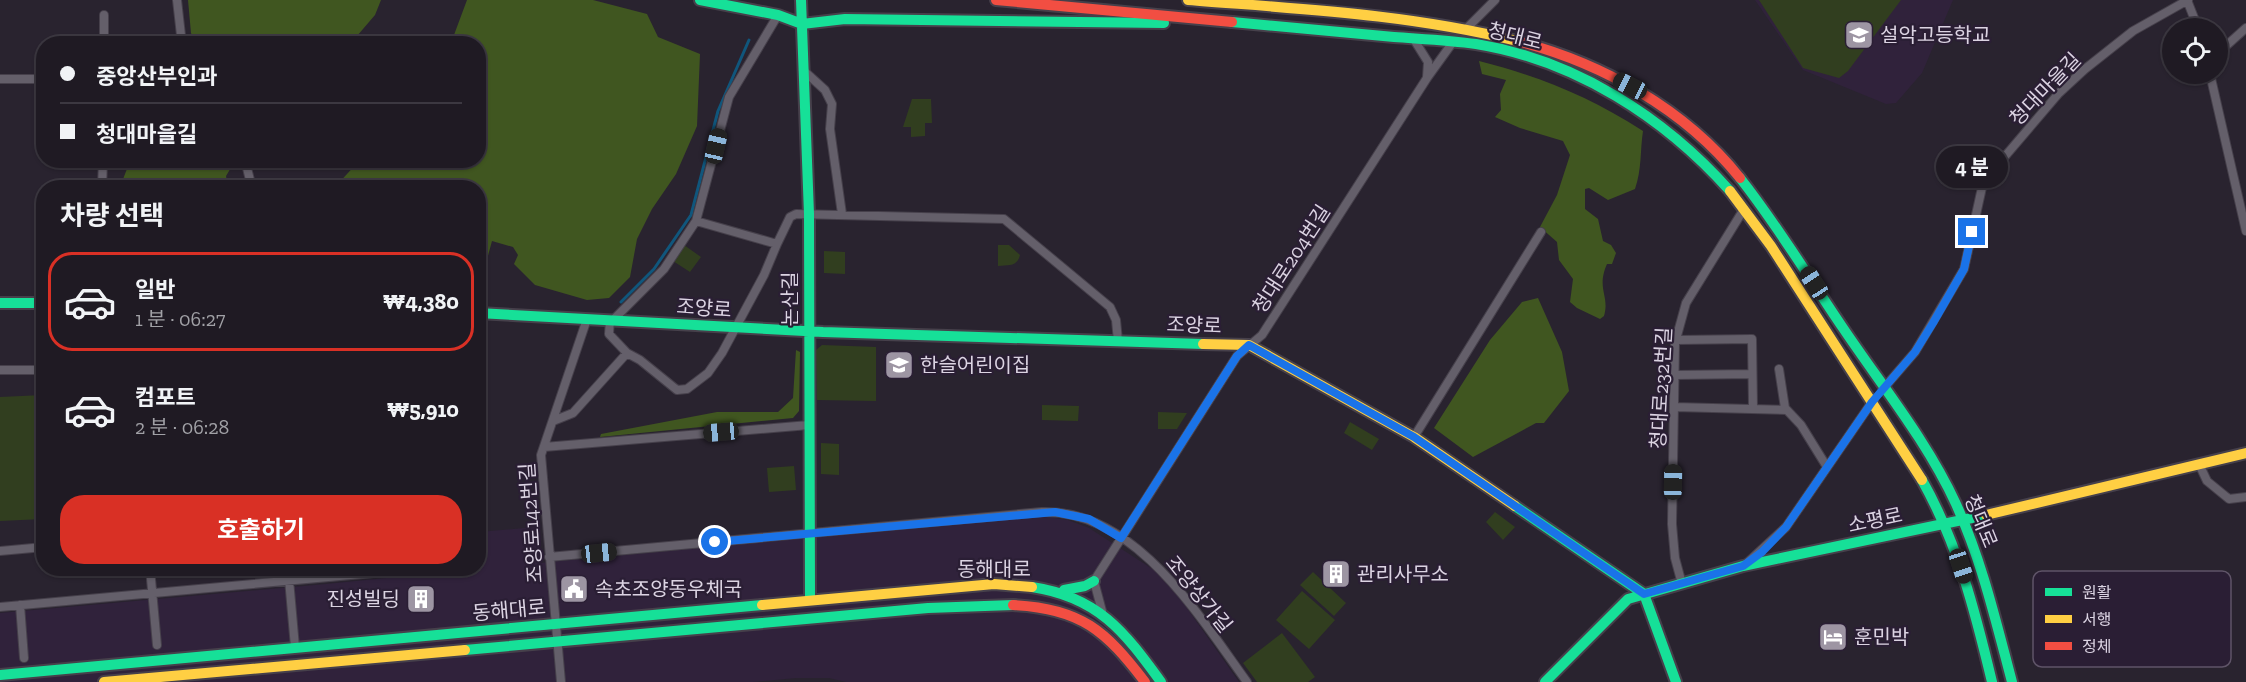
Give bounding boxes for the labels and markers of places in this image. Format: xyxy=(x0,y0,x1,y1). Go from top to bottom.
school or university icon: 설악고등학교 xyxy=(1843,19,1875,51)
place label: 설악고등학교 xyxy=(1880,23,1990,47)
school or university icon: 한슬어린이집 xyxy=(883,349,915,381)
place label: 한슬어린이집 xyxy=(920,353,1030,377)
building icon: 관리사무소 xyxy=(1320,558,1352,590)
place label: 관리사무소 xyxy=(1357,562,1449,586)
public building icon: 속초조양동우체국 xyxy=(558,573,590,605)
place label: 속초조양동우체국 xyxy=(595,577,742,601)
building icon: 진성빌딩 xyxy=(405,583,437,615)
place label: 진성빌딩 xyxy=(326,587,400,611)
hotel icon: 훈민박 xyxy=(1817,621,1849,653)
place label: 훈민박 xyxy=(1854,625,1909,649)

